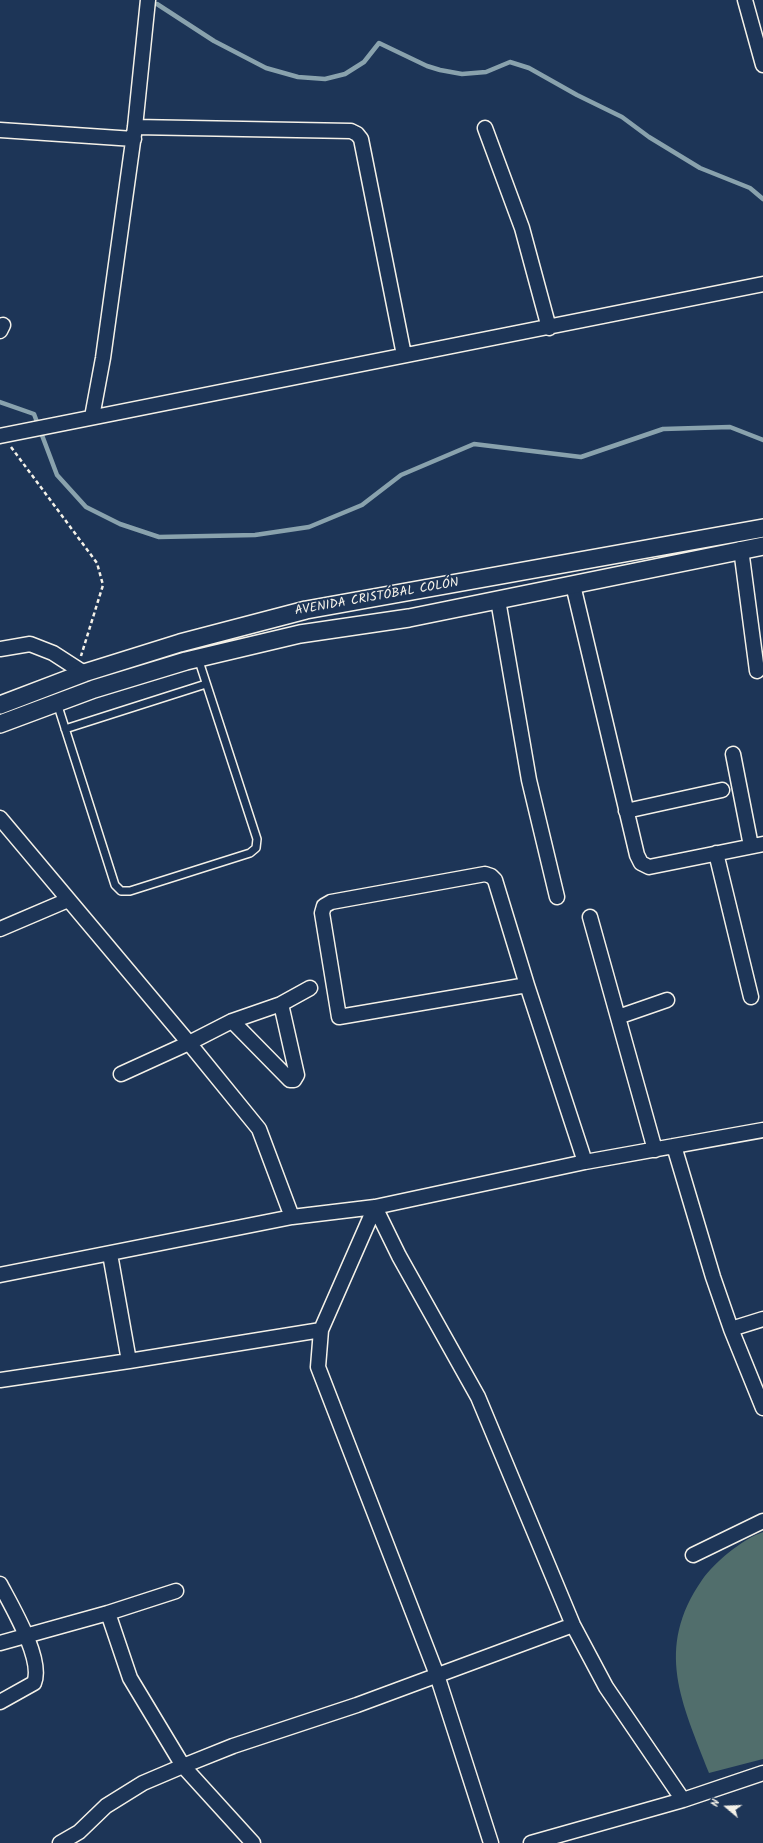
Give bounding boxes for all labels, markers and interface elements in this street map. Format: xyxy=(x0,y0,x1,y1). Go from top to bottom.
street label: AVENIDA CRISTÓBAL COLÓN xyxy=(294,576,460,620)
north arrow xyxy=(707,1787,747,1827)
text: N xyxy=(706,1797,725,1809)

